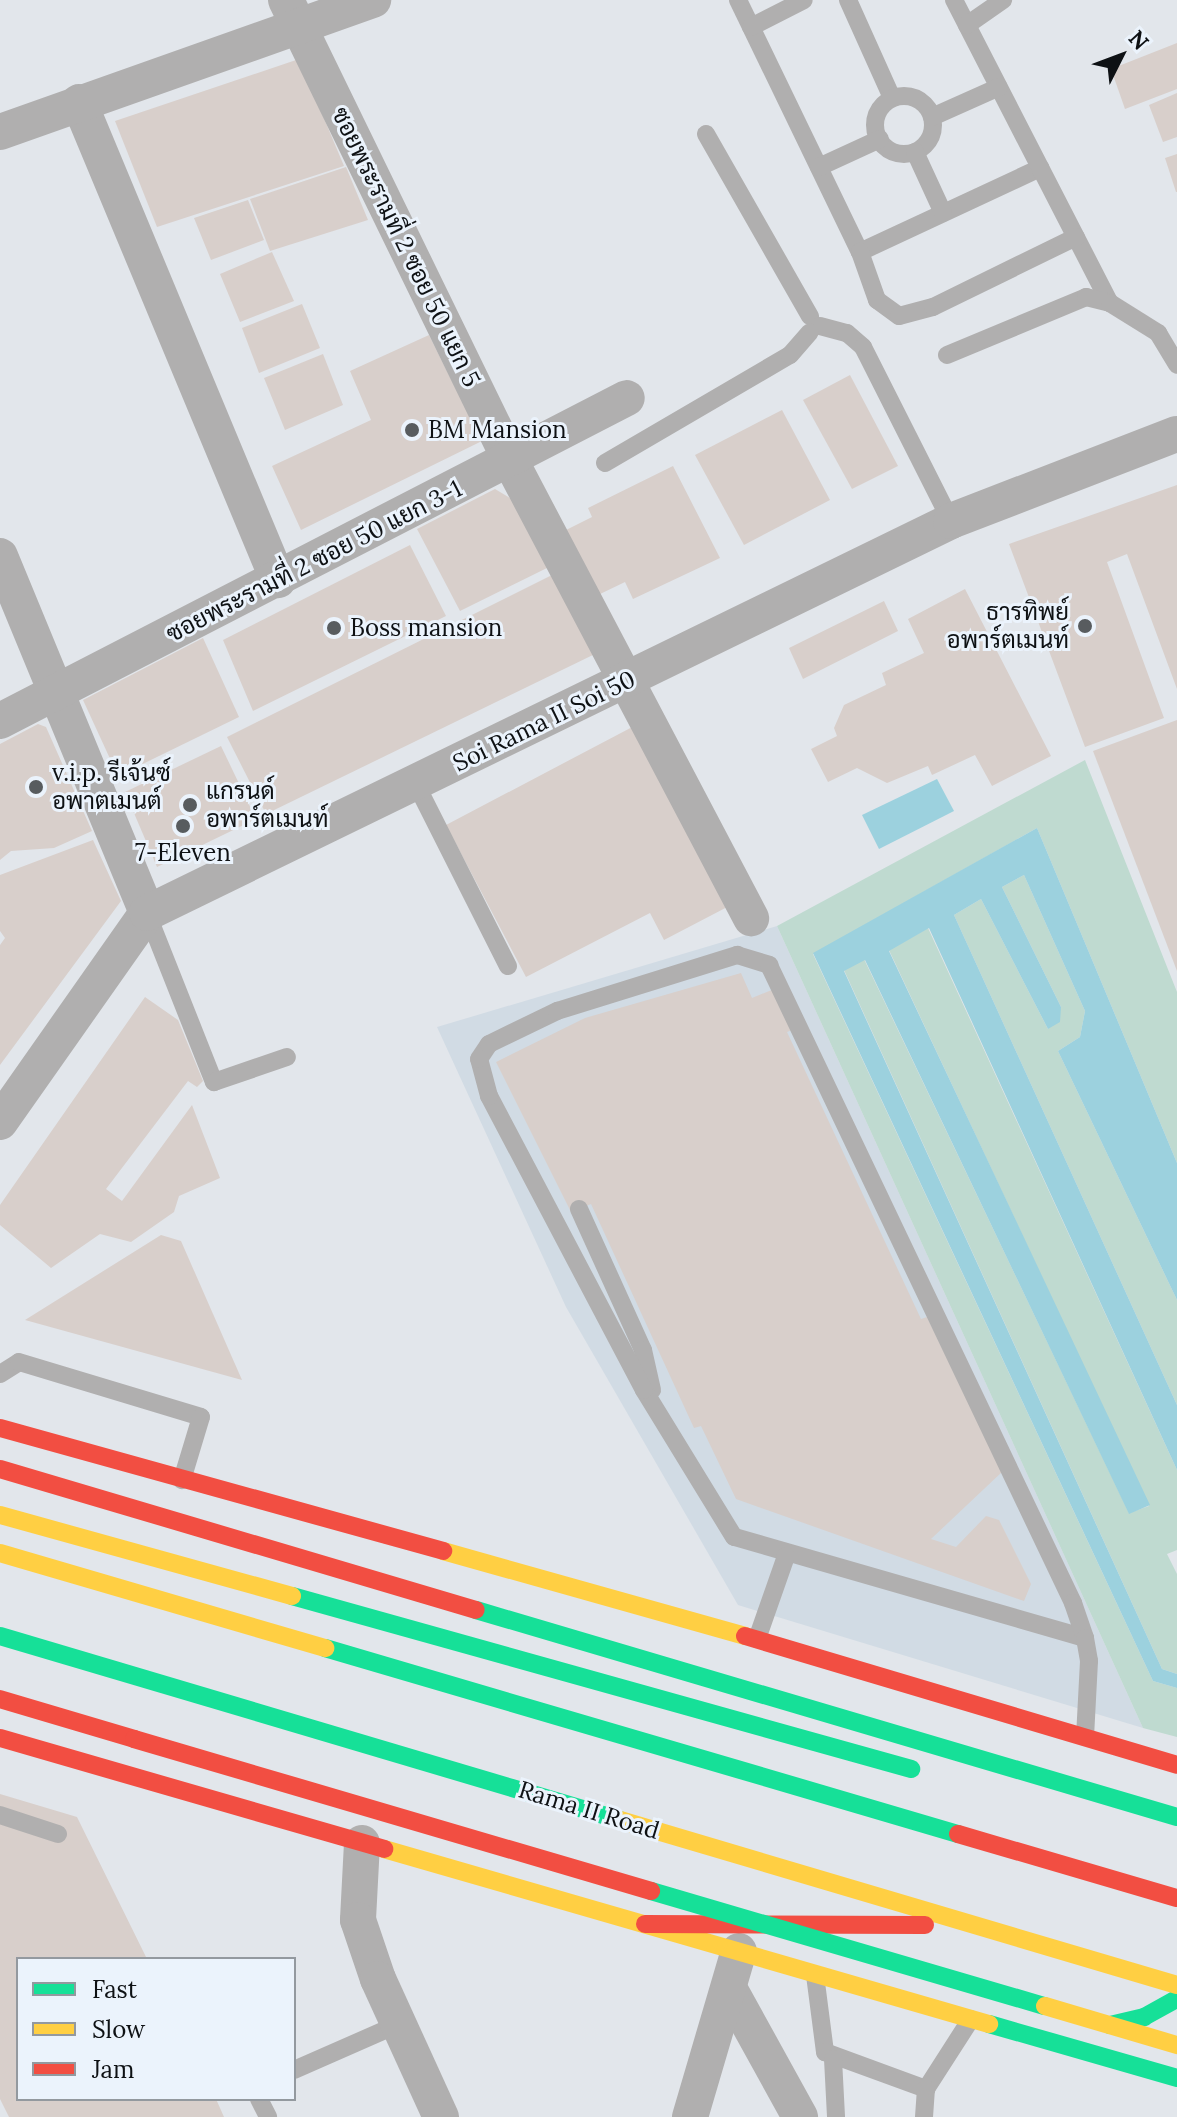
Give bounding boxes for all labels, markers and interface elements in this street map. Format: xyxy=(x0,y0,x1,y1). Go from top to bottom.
north arrow xyxy=(1081,16,1161,96)
text: N xyxy=(1123,24,1155,56)
street label: ซอยพระรามที่ 2 ซอย 50 แยก 5 xyxy=(326,102,486,392)
place label: BM Mansion xyxy=(428,416,567,444)
marker: BM Mansion xyxy=(403,421,421,439)
street label: ซอยพระรามที่ 2 ซอย 50 แยก 3-1 xyxy=(161,474,467,648)
place label: ธารทิพย์ อพาร์ตเมนท์ xyxy=(947,598,1069,654)
place label: Boss mansion xyxy=(350,614,502,642)
marker: ธารทิพย์ อพาร์ตเมนท์ xyxy=(1076,617,1094,635)
marker: Boss mansion xyxy=(325,619,343,637)
street label: Soi Rama II Soi 50 xyxy=(448,664,640,778)
place label: v.i.p. รีเจ้นซ์ อพาตเมนต์ xyxy=(52,759,171,815)
place label: แกรนด์ อพาร์ตเมนท์ xyxy=(206,777,328,833)
marker: v.i.p. รีเจ้นซ์ อพาตเมนต์ xyxy=(27,778,45,796)
marker: แกรนด์ อพาร์ตเมนท์ xyxy=(181,796,199,814)
marker: 7-Eleven xyxy=(174,817,192,835)
place label: 7-Eleven xyxy=(135,839,231,867)
street label: Rama II Road xyxy=(515,1775,663,1845)
legend xyxy=(16,1957,296,2101)
text: Fast xyxy=(92,1974,137,2005)
text: Slow xyxy=(92,2014,145,2045)
text: Jam xyxy=(92,2054,134,2085)

